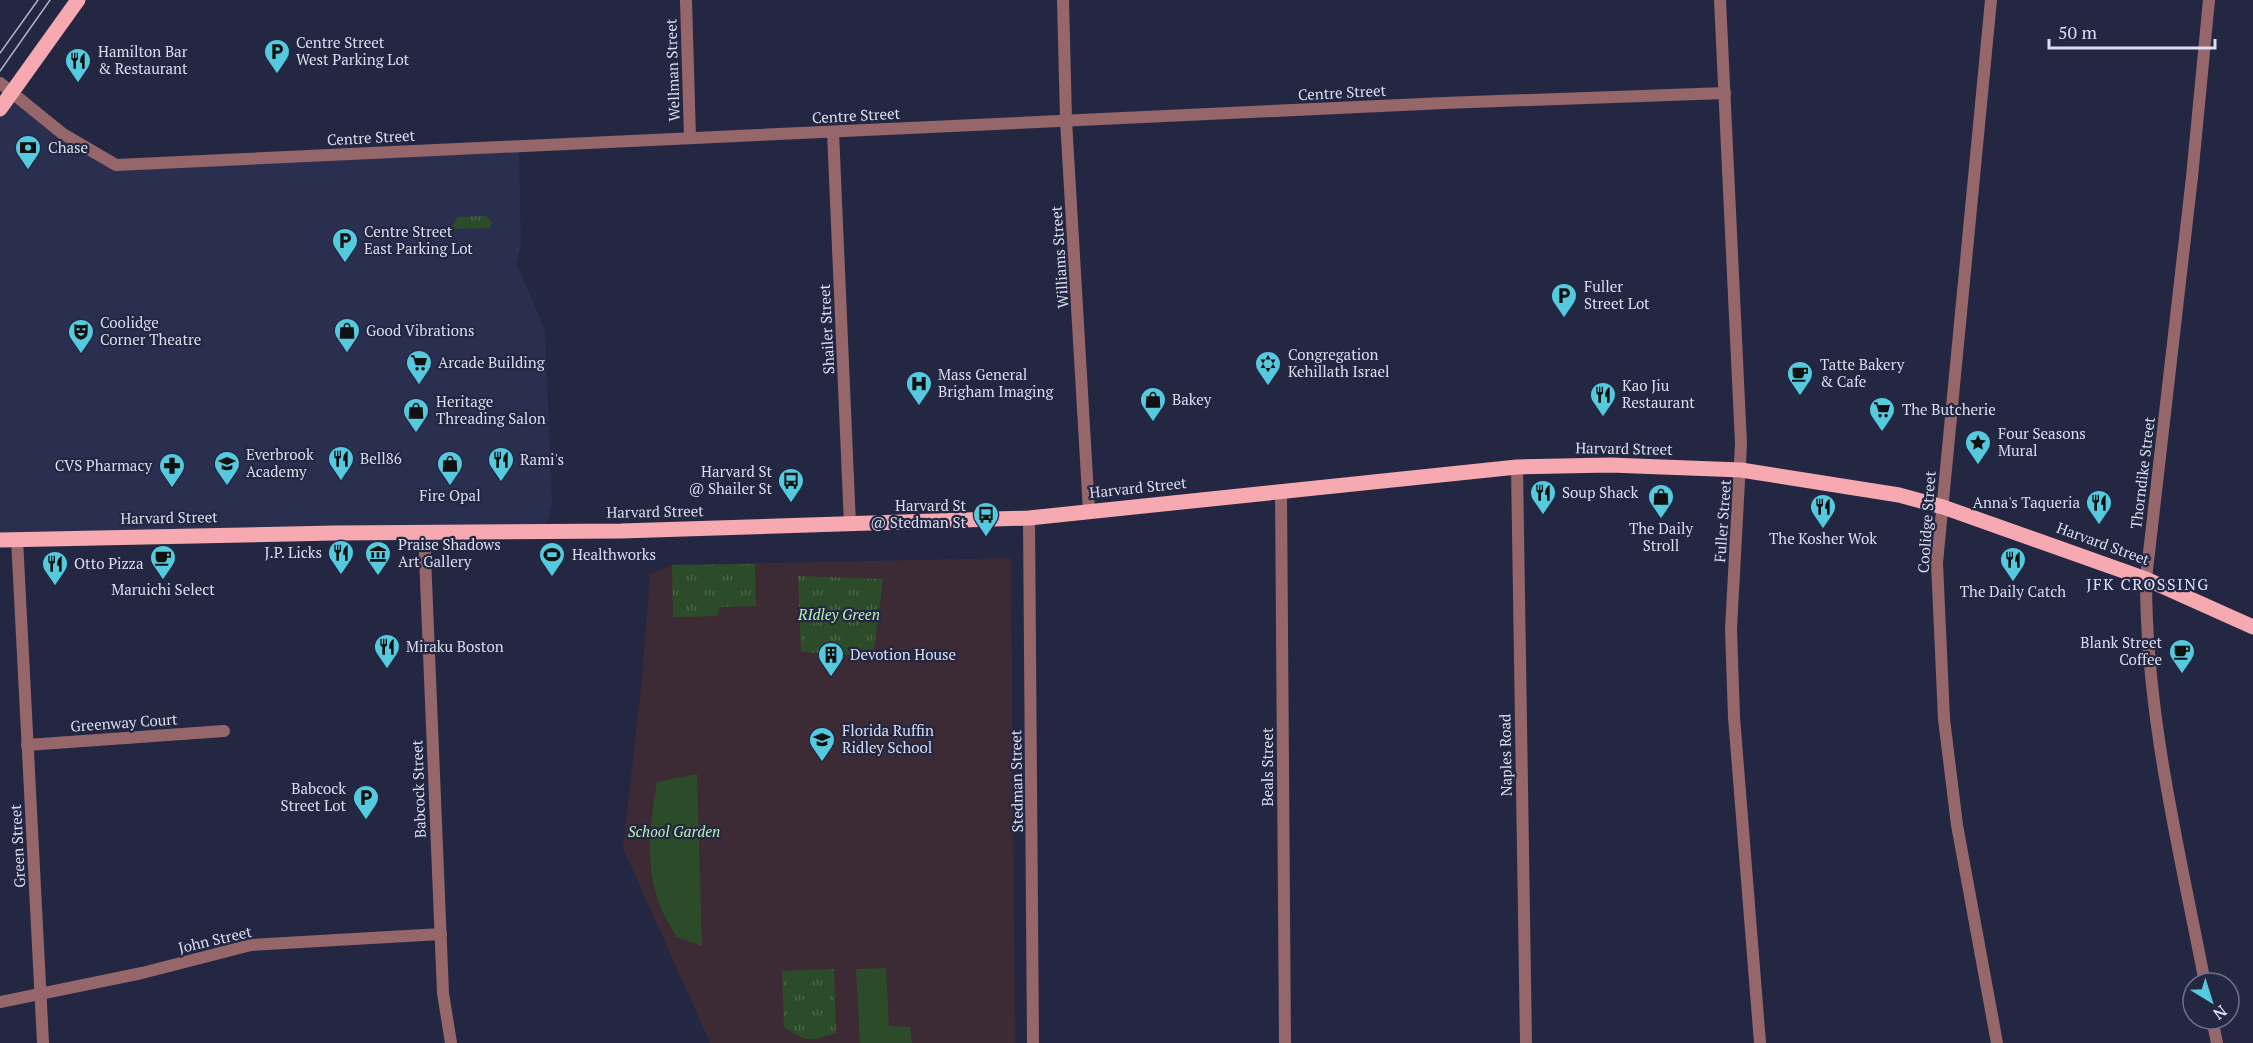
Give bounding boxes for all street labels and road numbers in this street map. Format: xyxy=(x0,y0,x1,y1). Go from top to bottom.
street label: Wellman Street xyxy=(660,18,684,122)
street label: Centre Street xyxy=(1297,80,1387,104)
street label: Centre Street xyxy=(811,103,901,127)
street label: Centre Street xyxy=(326,125,416,149)
street label: Williams Street xyxy=(1045,205,1073,309)
street label: Shailer Street xyxy=(814,283,838,375)
street label: Thorndike Street xyxy=(2125,415,2159,530)
street label: Harvard Street xyxy=(1575,437,1673,459)
street label: Coolidge Street xyxy=(1912,470,1940,574)
street label: Harvard Street xyxy=(1088,472,1188,502)
street label: Fuller Street xyxy=(1709,479,1735,563)
street label: Harvard Street xyxy=(606,500,704,522)
street label: Harvard Street xyxy=(120,506,218,528)
street label: Harvard Street xyxy=(2054,517,2153,569)
street label: Greenway Court xyxy=(70,708,179,736)
street label: Naples Road xyxy=(1494,713,1516,797)
street label: Beals Street xyxy=(1257,727,1277,807)
street label: Stedman Street xyxy=(1005,729,1027,832)
street label: Babcock Street xyxy=(406,739,430,839)
street label: Green Street xyxy=(5,803,29,888)
street label: John Street xyxy=(176,921,254,957)

